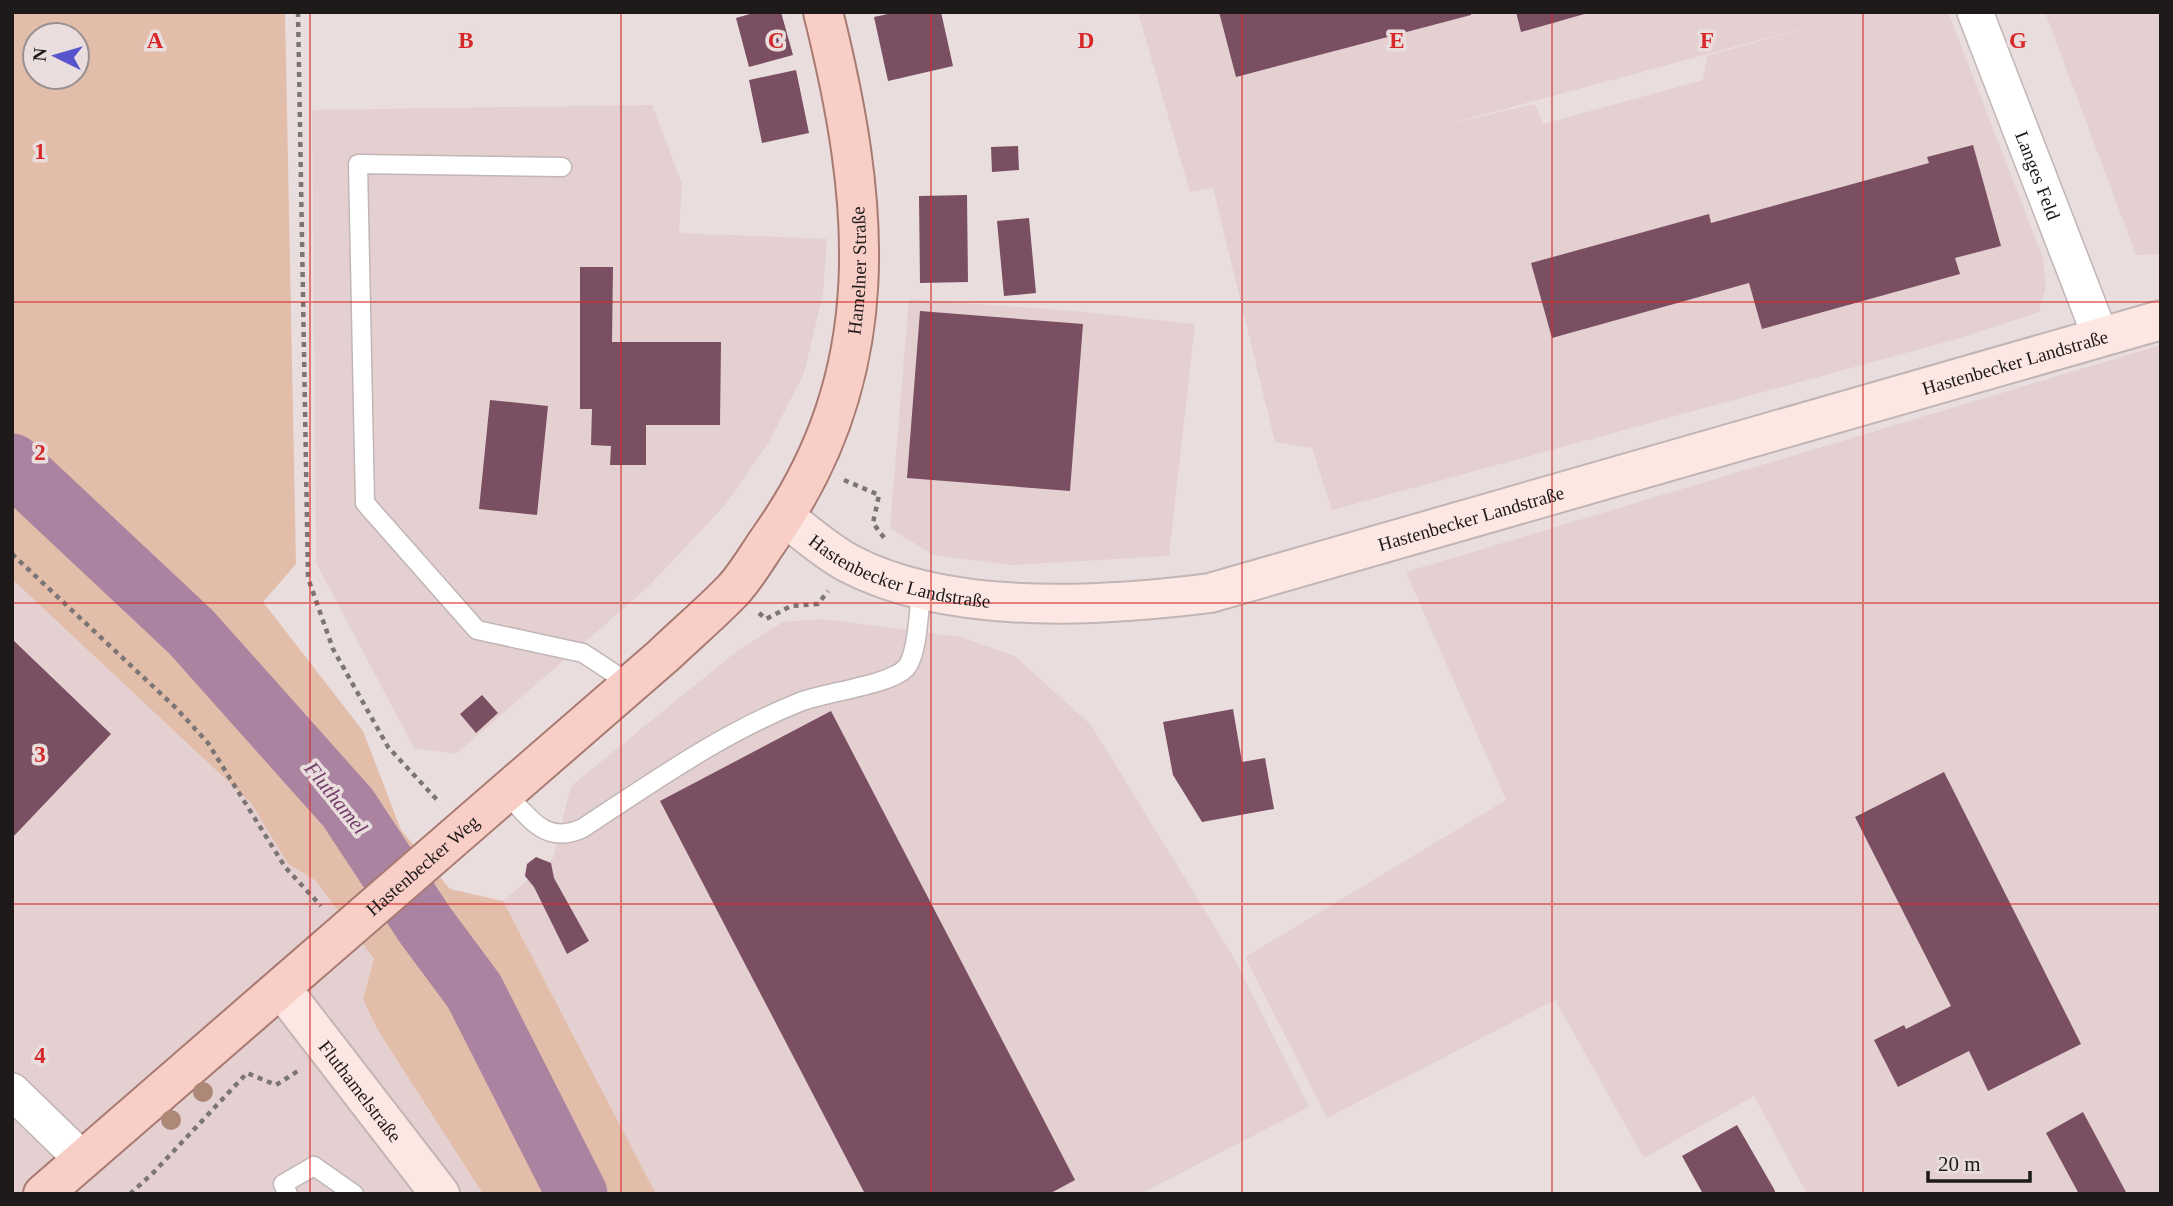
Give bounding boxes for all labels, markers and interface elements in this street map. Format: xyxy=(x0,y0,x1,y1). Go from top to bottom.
north arrow xyxy=(21,21,91,91)
text: A xyxy=(147,28,164,53)
text: B xyxy=(458,28,474,53)
text: C xyxy=(768,28,784,53)
text: D xyxy=(1078,28,1094,53)
text: E xyxy=(1389,28,1405,53)
text: F xyxy=(1700,28,1714,53)
text: G xyxy=(2009,28,2027,53)
text: N xyxy=(29,47,51,62)
street label: Langes Feld xyxy=(2011,128,2064,223)
text: 1 xyxy=(34,139,46,164)
street label: Hamelner Straße xyxy=(843,206,870,336)
street label: Hastenbecker Landstraße xyxy=(1920,326,2111,399)
text: 2 xyxy=(34,440,46,465)
street label: Hastenbecker Landstraße xyxy=(1376,482,1567,555)
street label: Hastenbecker Landstraße xyxy=(805,530,991,612)
text: 3 xyxy=(34,742,46,767)
water label: Fluthamel xyxy=(299,756,373,839)
street label: Hastenbecker Weg xyxy=(362,811,483,920)
street label: Fluthamelstraße xyxy=(314,1036,406,1146)
text: 4 xyxy=(34,1043,46,1068)
scale bar xyxy=(1928,1140,2030,1184)
text: 20 m xyxy=(1938,1152,1981,1176)

